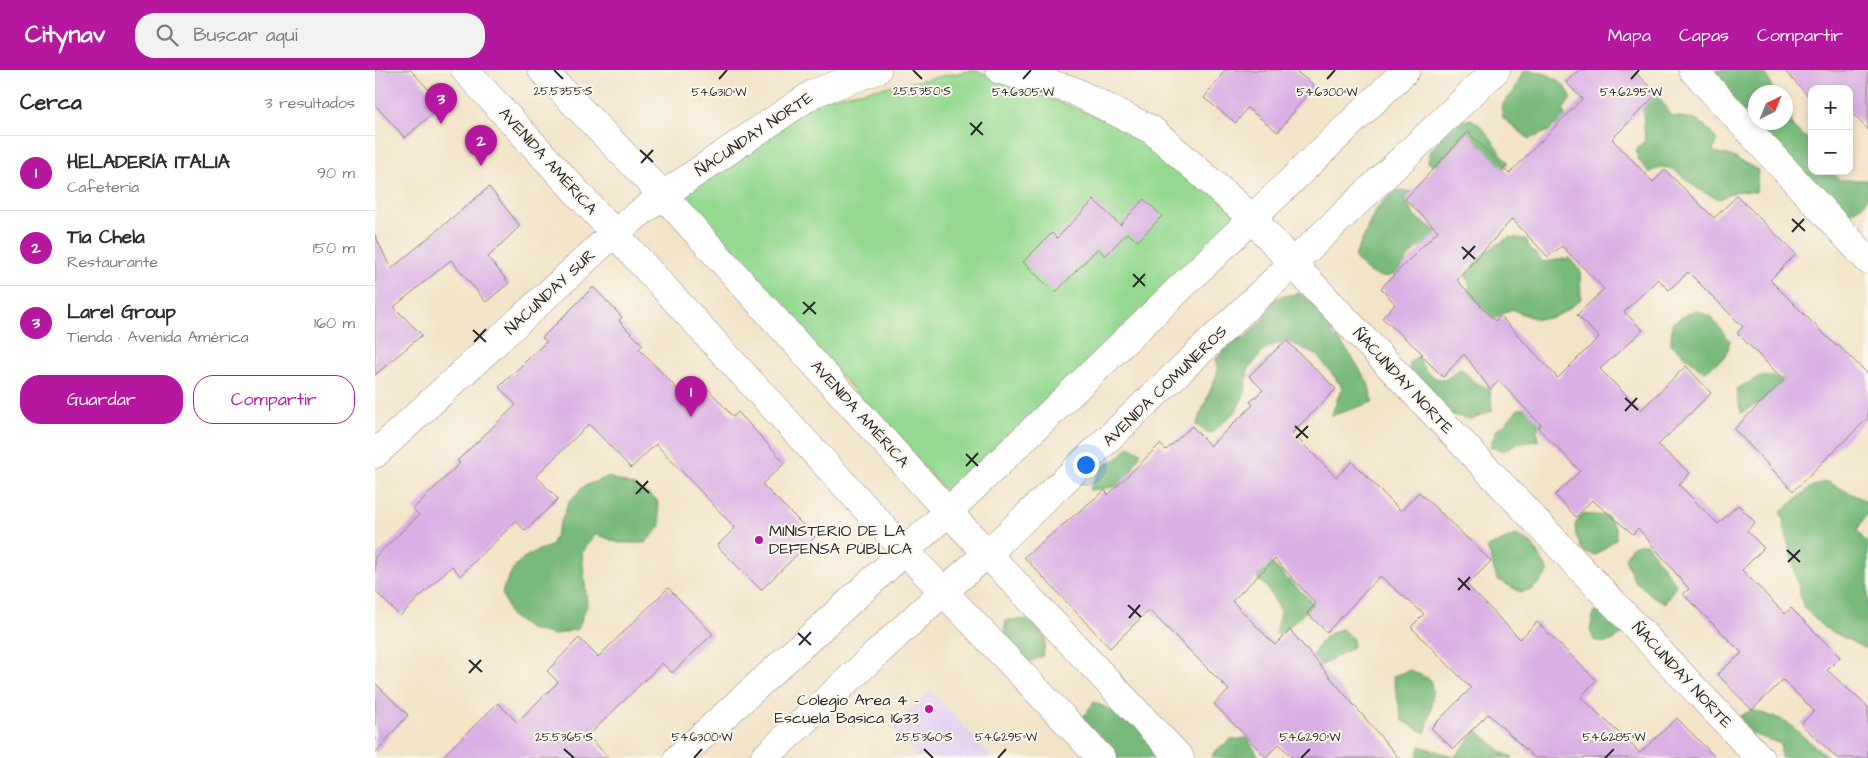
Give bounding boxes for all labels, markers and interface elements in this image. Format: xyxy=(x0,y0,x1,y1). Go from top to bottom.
search box xyxy=(135,13,485,58)
text: Citynav xyxy=(25,18,105,52)
icon: search xyxy=(153,21,181,49)
text: Buscar aquí xyxy=(193,22,298,49)
text: Mapa xyxy=(1608,23,1651,48)
text: Capas xyxy=(1679,23,1729,48)
text: Compartir xyxy=(1757,23,1843,48)
pin: 3 xyxy=(425,83,457,124)
text: 25.5355°S xyxy=(534,83,593,100)
text: 25.5350°S xyxy=(893,83,951,100)
text: 54.6310°W xyxy=(691,84,747,101)
text: 54.6305°W xyxy=(992,84,1055,101)
text: 54.6300°W xyxy=(1296,84,1358,101)
text: 54.6295°W xyxy=(1600,84,1663,101)
north arrow xyxy=(1748,85,1793,130)
map controls xyxy=(1808,85,1853,175)
button: + xyxy=(1808,85,1853,130)
street label: ÑACUNDAY NORTE xyxy=(691,86,818,182)
text: Cerca xyxy=(20,88,82,117)
text: 3 resultados xyxy=(264,92,355,114)
street label: AVENIDA AMÉRICA xyxy=(494,103,602,219)
pin: 2 xyxy=(465,125,497,166)
button: − xyxy=(1808,130,1853,175)
text: HELADERÍA ITALIA xyxy=(67,149,230,176)
text: 1 xyxy=(35,162,37,184)
text: 90 m xyxy=(317,162,355,184)
text: Cafetería xyxy=(67,176,139,198)
text: Tia Chela xyxy=(67,224,145,251)
text: 2 xyxy=(31,237,41,259)
text: 150 m xyxy=(313,237,355,259)
street label: ŃACUNDAY SUR xyxy=(500,244,600,340)
text: Restaurante xyxy=(67,251,158,273)
text: Larel Group xyxy=(67,299,176,326)
text: 3 xyxy=(32,312,40,334)
text: 160 m xyxy=(314,312,355,334)
street label: AVENIDA COMUNEROS xyxy=(1098,321,1232,451)
street label: ÑACUNDAY NORTE xyxy=(1348,323,1458,439)
text: Tienda · Avenida América xyxy=(67,326,249,348)
street label: AVENIDA AMÉRICA xyxy=(806,356,914,472)
button: Guardar xyxy=(20,375,183,424)
button: Compartir xyxy=(193,375,355,424)
pin: 1 xyxy=(675,376,707,417)
your location xyxy=(1073,452,1099,478)
place label: MINISTERIO DE LA DEFENSA PÚBLICA xyxy=(769,520,912,560)
marker: MINISTERIO DE LA DEFENSA PÚBLICA xyxy=(753,534,765,546)
street label: ÑACUNDAY NORTE xyxy=(1627,617,1737,733)
place label: Colegio Area 4 - Escuela Basica 1633 xyxy=(775,689,919,729)
marker: Colegio Area 4 - Escuela Basica 1633 xyxy=(923,703,935,715)
text: 25.5365°S xyxy=(535,729,593,746)
text: 54.6300°W xyxy=(671,729,733,746)
text: 25.5360°S xyxy=(895,729,953,746)
text: 54.6295°W xyxy=(975,729,1038,746)
text: 54.6290°W xyxy=(1279,729,1341,746)
text: 54.6285°W xyxy=(1583,729,1646,746)

